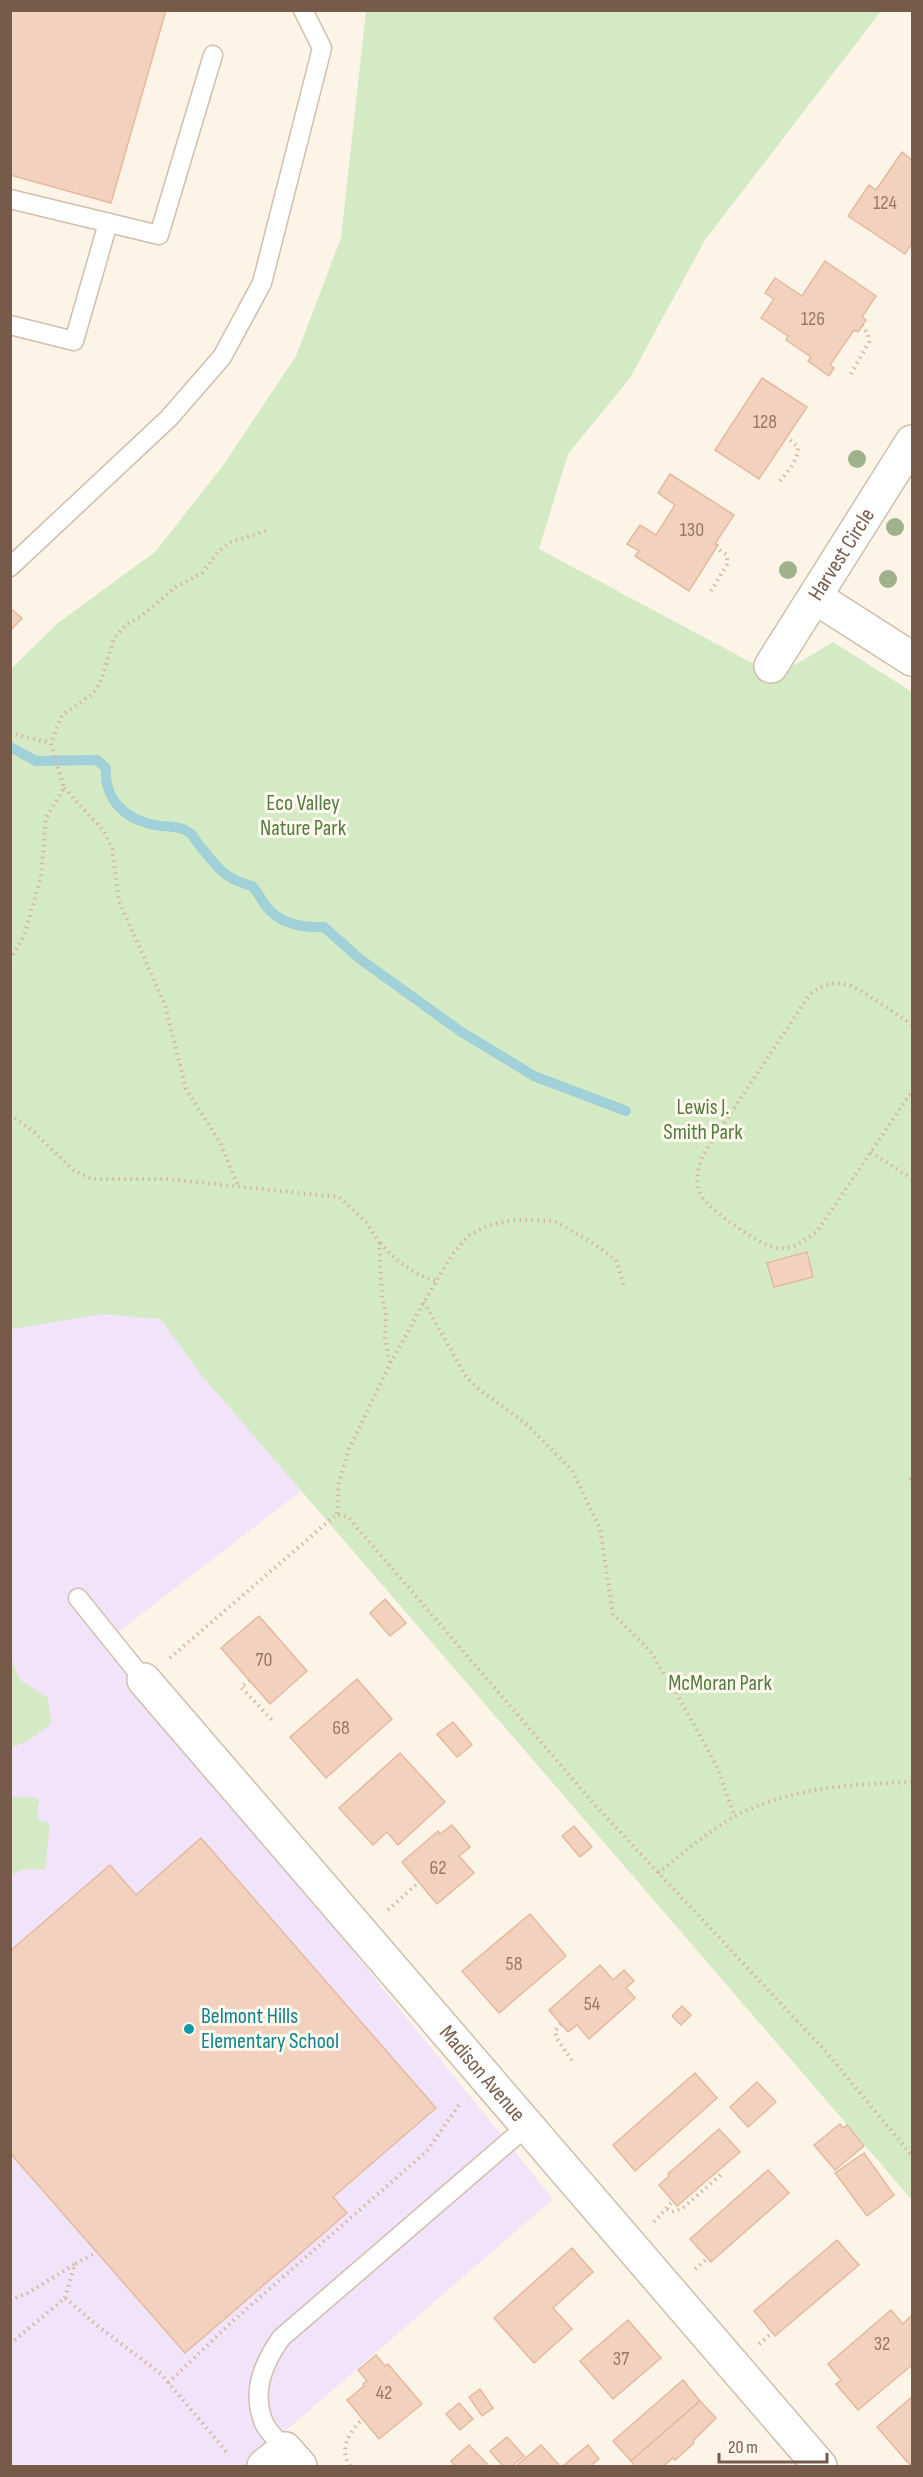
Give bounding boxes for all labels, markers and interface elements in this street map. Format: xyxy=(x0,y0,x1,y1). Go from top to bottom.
house number: 124 xyxy=(873,191,897,215)
house number: 126 xyxy=(801,307,825,331)
house number: 128 xyxy=(753,410,777,434)
street label: Harvest Circle xyxy=(802,503,880,605)
house number: 130 xyxy=(680,518,704,542)
park label: Eco Valley Nature Park xyxy=(260,790,347,842)
park label: Lewis J. Smith Park xyxy=(663,1094,743,1146)
house number: 70 xyxy=(256,1648,272,1672)
park label: McMoran Park xyxy=(668,1670,772,1697)
house number: 68 xyxy=(332,1716,350,1740)
house number: 62 xyxy=(429,1856,447,1880)
house number: 58 xyxy=(506,1952,522,1976)
house number: 54 xyxy=(584,1992,600,2016)
place label: Belmont Hills Elementary School xyxy=(201,2003,339,2055)
street label: Madison Avenue xyxy=(433,2020,531,2127)
marker: Belmont Hills Elementary School xyxy=(182,2022,196,2036)
house number: 32 xyxy=(874,2332,890,2356)
house number: 37 xyxy=(613,2347,629,2371)
house number: 42 xyxy=(376,2381,392,2405)
scale bar xyxy=(719,2426,827,2464)
text: 20 m xyxy=(728,2437,758,2458)

